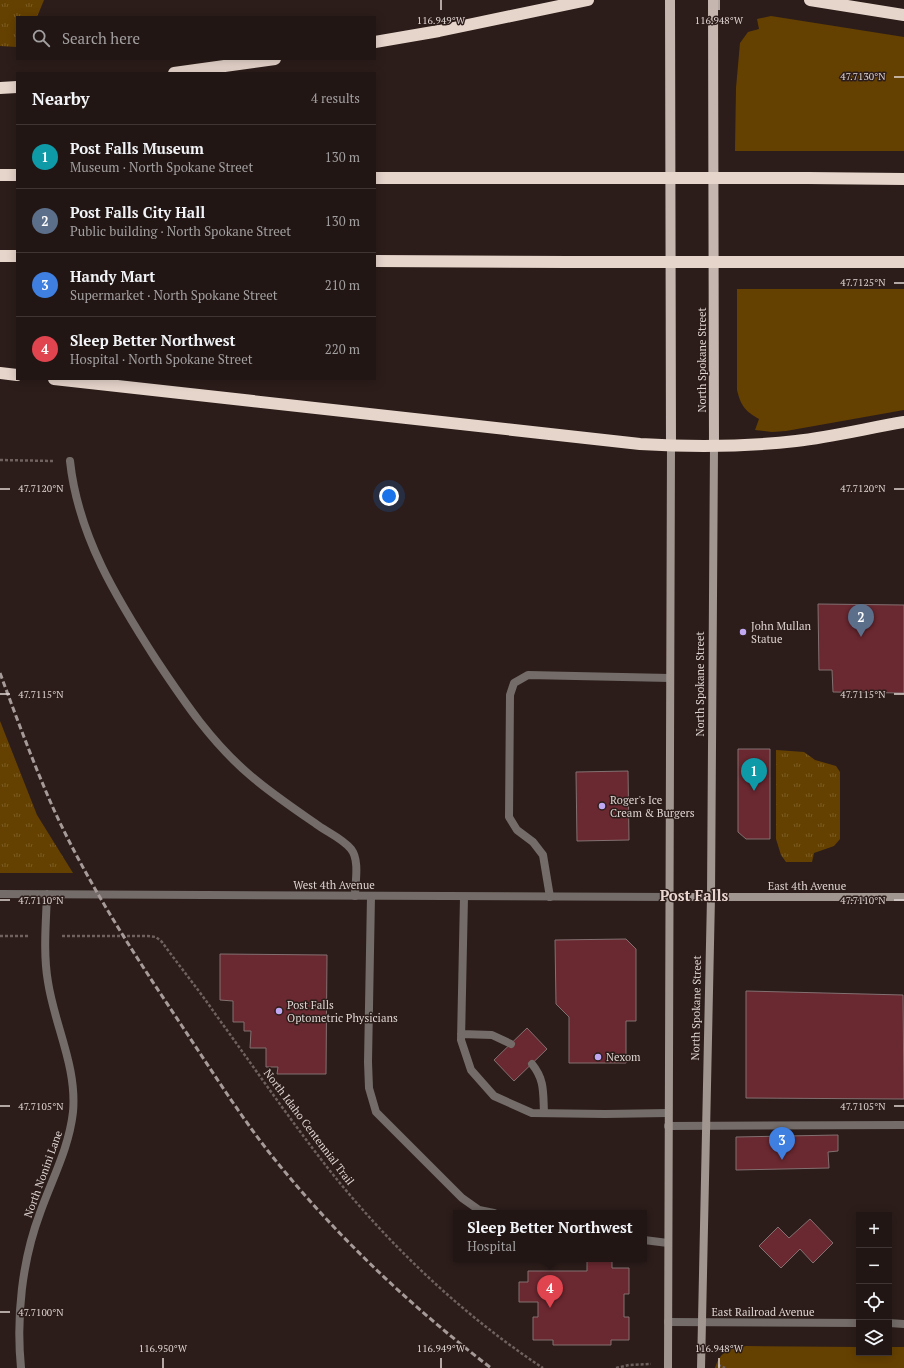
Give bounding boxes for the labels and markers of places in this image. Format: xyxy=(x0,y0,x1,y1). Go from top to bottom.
pin: 2 xyxy=(848,604,874,637)
place label: John Mullan Statue xyxy=(751,619,812,646)
marker: John Mullan Statue xyxy=(738,627,748,637)
pin: 1 xyxy=(741,758,767,791)
place label: Roger's Ice Cream & Burgers xyxy=(610,793,695,820)
marker: Roger's Ice Cream & Burgers xyxy=(597,801,607,811)
place label: Post Falls Optometric Physicians xyxy=(287,998,398,1025)
marker: Post Falls Optometric Physicians xyxy=(274,1006,284,1016)
place label: Nexom xyxy=(606,1050,641,1064)
marker: Nexom xyxy=(593,1052,603,1062)
pin: 3 xyxy=(769,1127,795,1160)
pin: 4 xyxy=(537,1275,563,1308)

